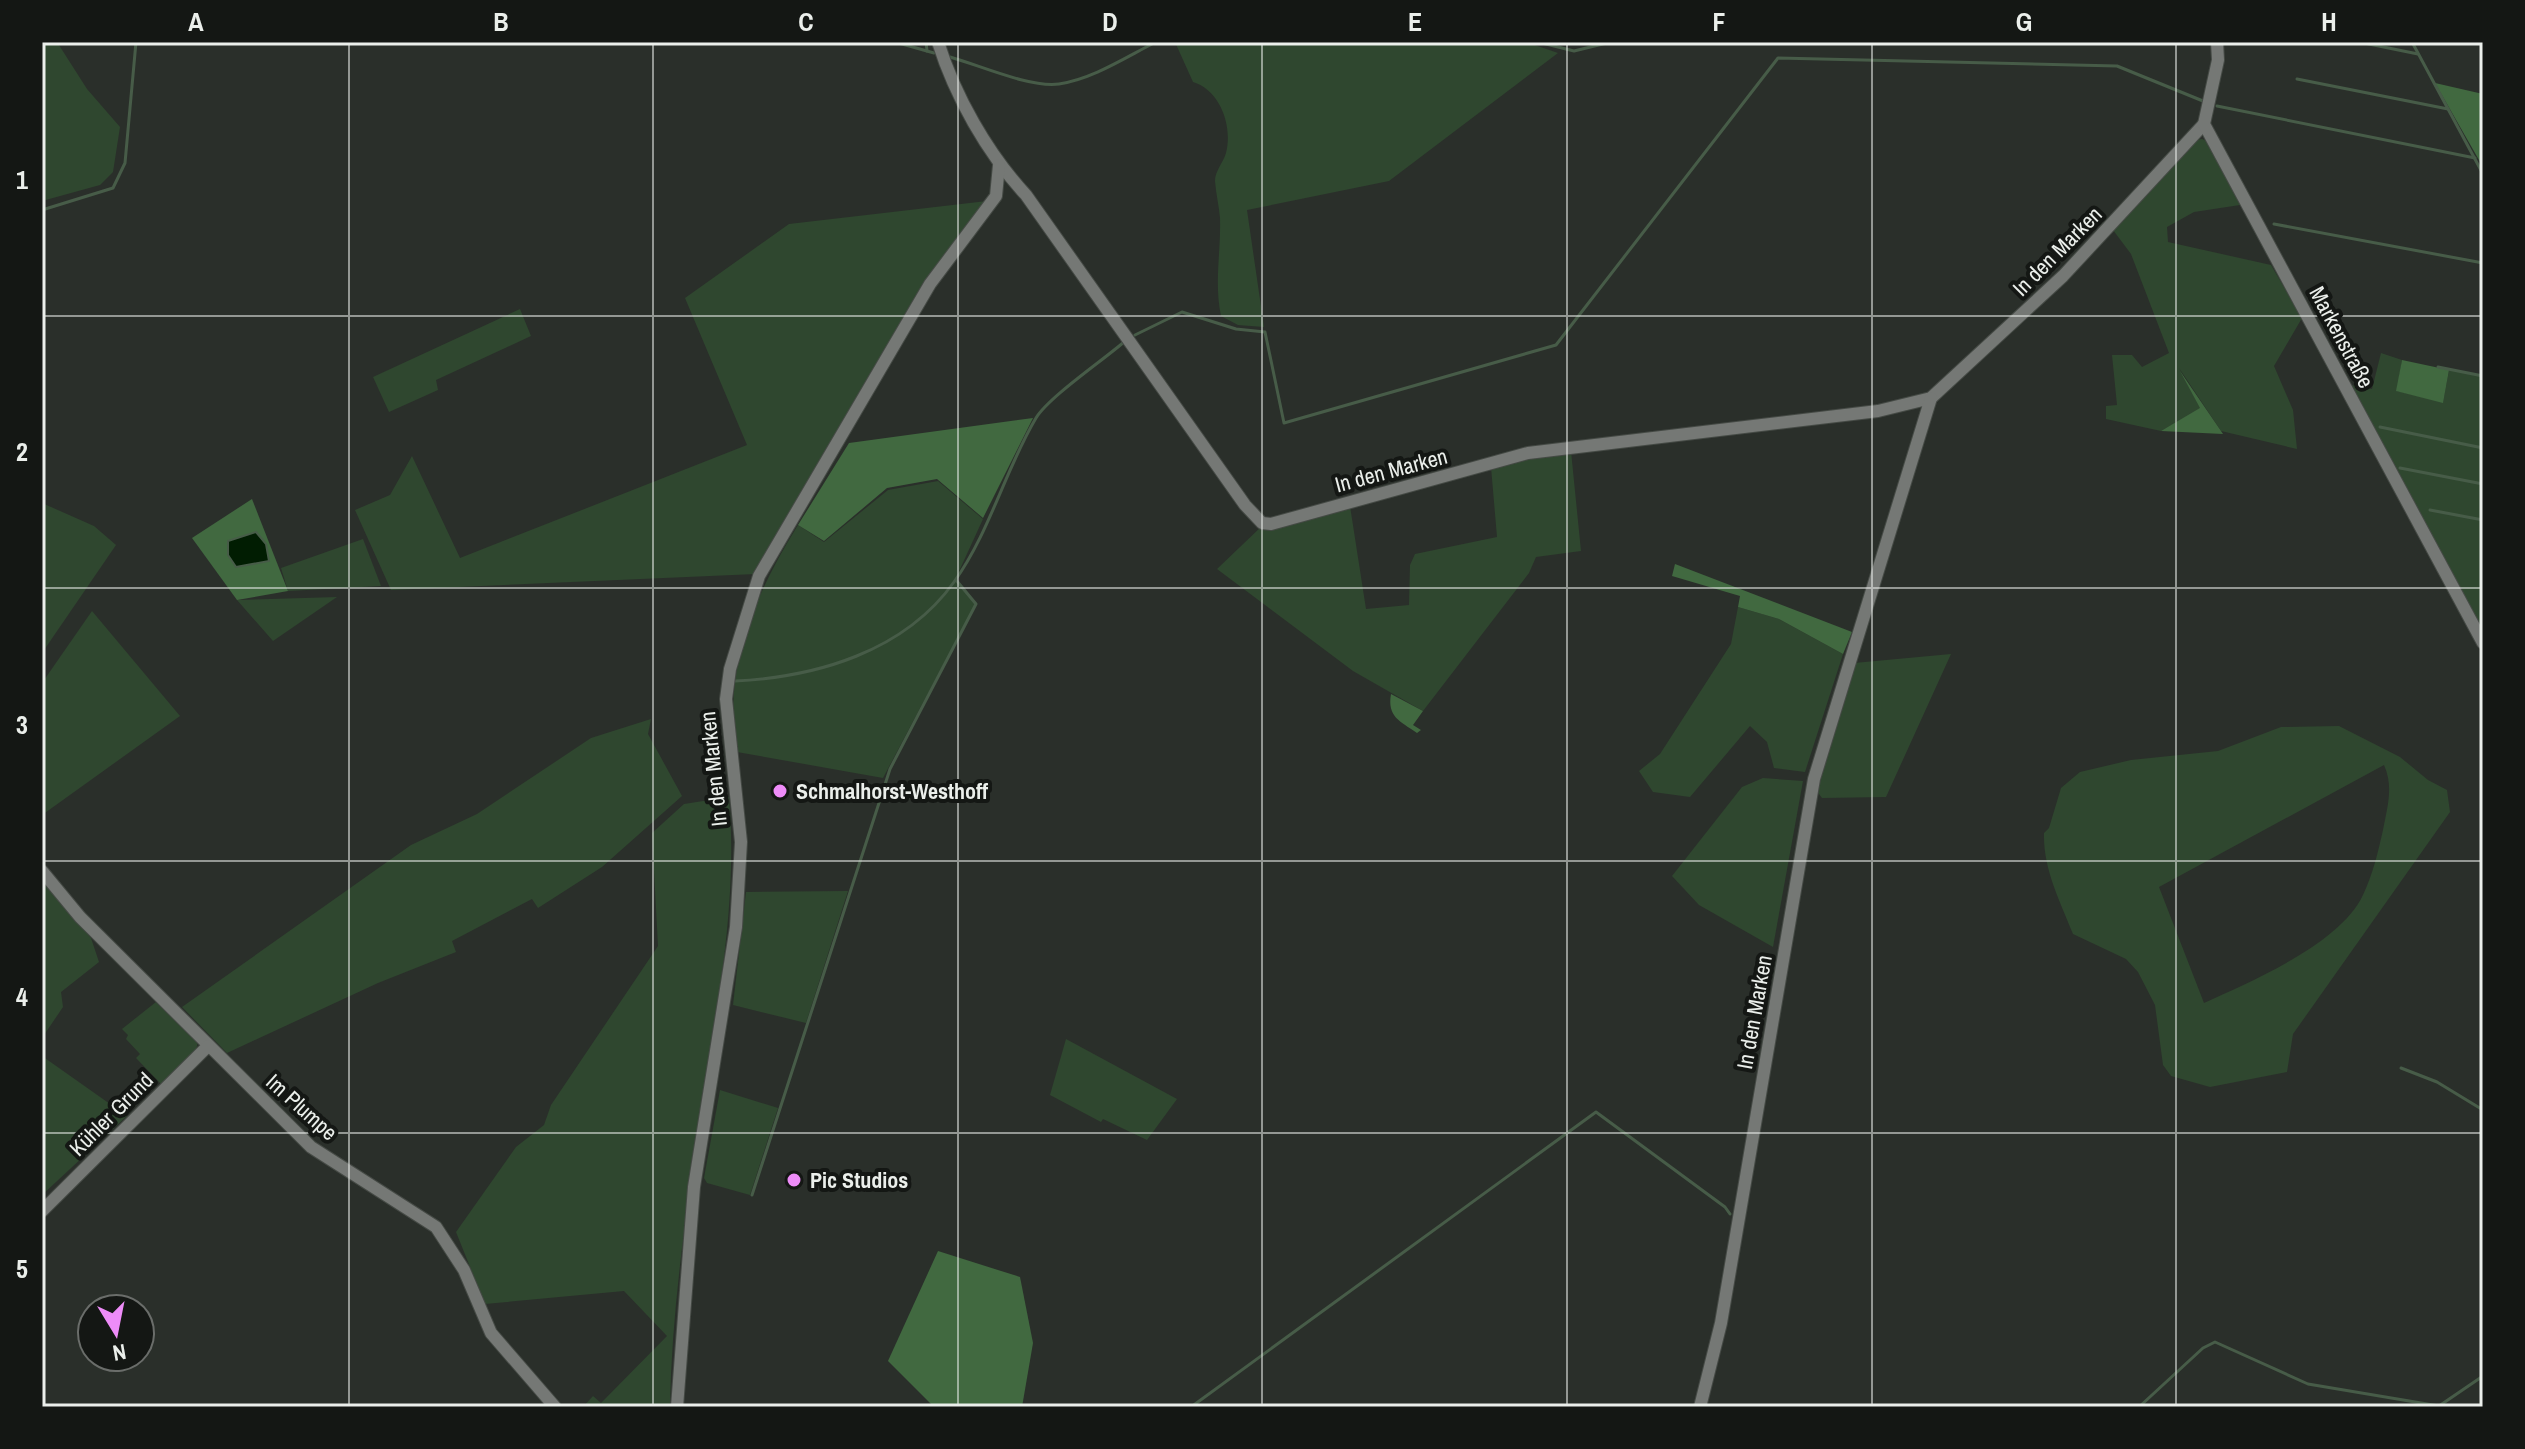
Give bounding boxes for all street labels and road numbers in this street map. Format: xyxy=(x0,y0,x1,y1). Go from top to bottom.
street label: In den Marken xyxy=(2006,200,2108,302)
street label: Markenstraße xyxy=(2303,281,2381,393)
street label: In den Marken xyxy=(1331,441,1451,499)
street label: In den Marken xyxy=(692,710,734,828)
street label: In den Marken xyxy=(1729,953,1779,1071)
street label: Kühler Grund xyxy=(62,1065,160,1163)
street label: Im Plumpe xyxy=(260,1067,344,1147)

